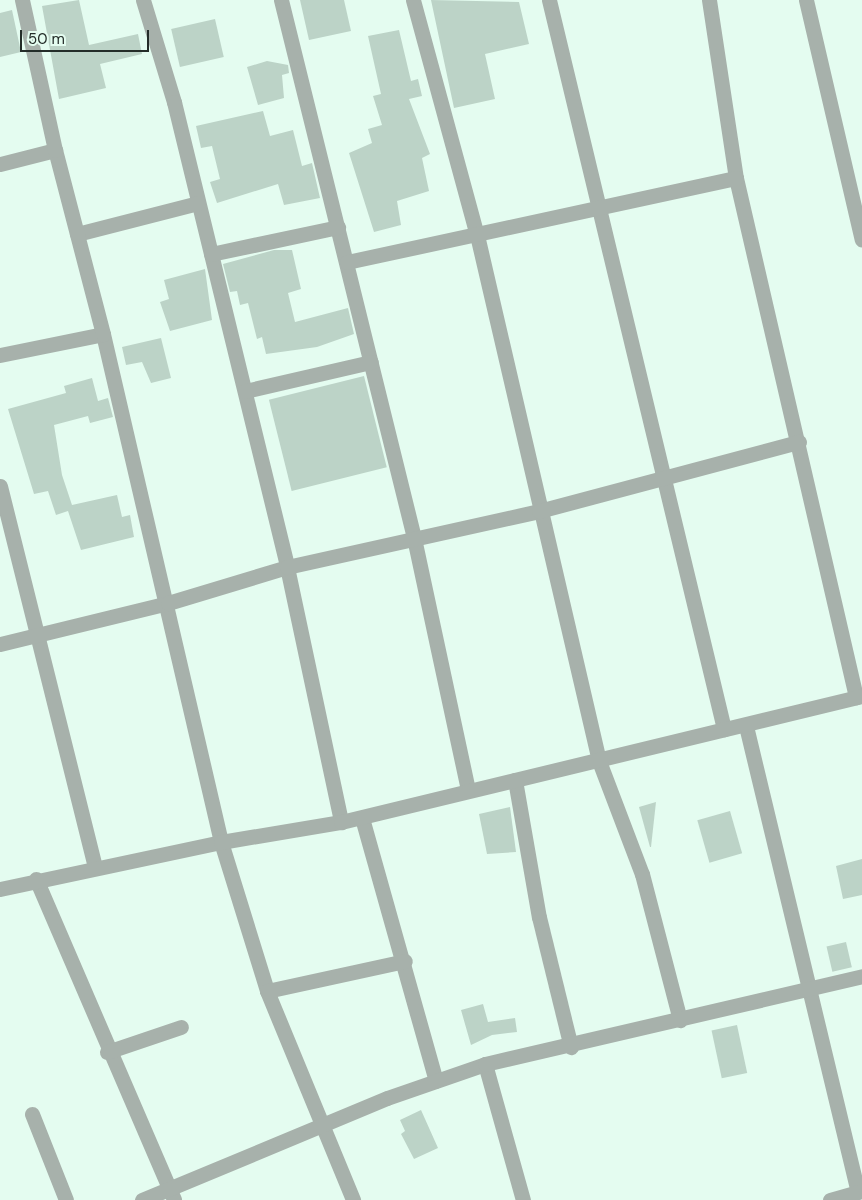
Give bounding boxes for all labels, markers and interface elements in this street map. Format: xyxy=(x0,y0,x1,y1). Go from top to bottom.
scale bar xyxy=(22,20,151,52)
text: 50 m xyxy=(28,29,65,49)

